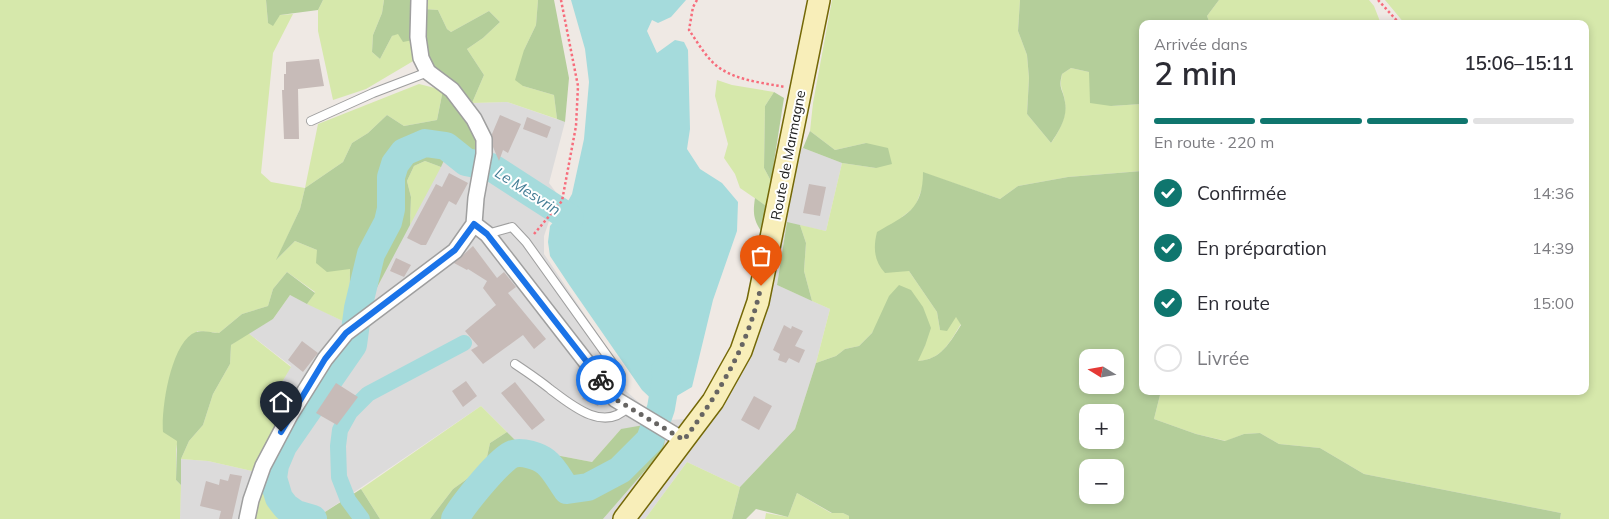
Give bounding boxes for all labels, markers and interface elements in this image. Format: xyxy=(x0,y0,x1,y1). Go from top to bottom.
text: Arrivée dans xyxy=(1154,34,1248,54)
text: 15:06–15:11 xyxy=(1464,51,1574,75)
text: 2 min xyxy=(1154,53,1237,93)
street label: Route de Marmagne xyxy=(767,89,809,221)
text: En route · 220 m xyxy=(1154,132,1274,152)
water label: Le Mesvrin xyxy=(492,163,564,219)
icon: check xyxy=(1154,179,1182,207)
text: Confirmée xyxy=(1197,181,1286,205)
text: 14:36 xyxy=(1532,183,1574,203)
icon: check xyxy=(1154,234,1182,262)
pin xyxy=(740,235,782,286)
text: En préparation xyxy=(1197,236,1327,260)
text: 14:39 xyxy=(1532,238,1574,258)
icon: bag xyxy=(747,242,775,270)
icon: check xyxy=(1154,289,1182,317)
text: En route xyxy=(1197,291,1270,315)
text: 15:00 xyxy=(1532,293,1574,313)
text: Livrée xyxy=(1197,346,1249,370)
north arrow xyxy=(1079,349,1124,394)
map controls xyxy=(1079,349,1124,504)
courier xyxy=(576,355,626,405)
icon: bike xyxy=(587,366,615,394)
pin xyxy=(260,381,302,432)
icon: home xyxy=(267,388,295,416)
button: + xyxy=(1079,404,1124,449)
button: − xyxy=(1079,459,1124,504)

